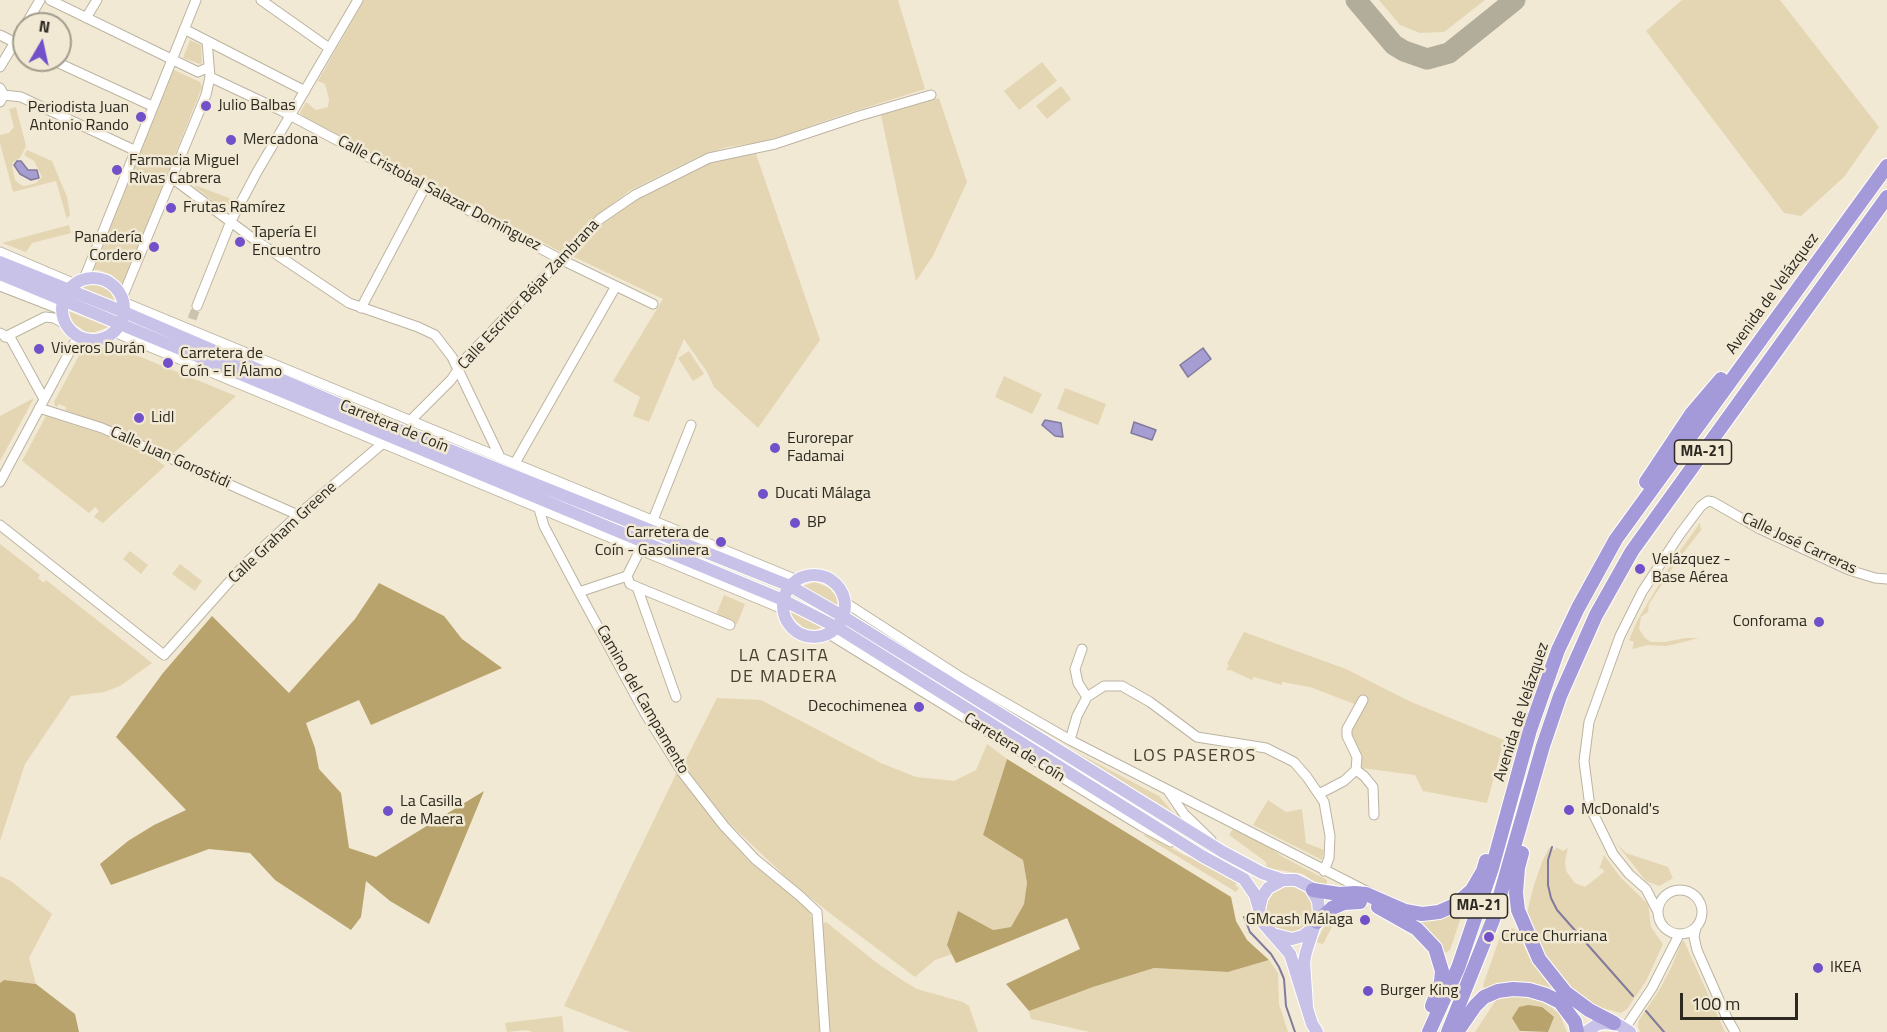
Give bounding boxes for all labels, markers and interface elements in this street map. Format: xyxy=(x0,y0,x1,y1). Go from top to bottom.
north arrow xyxy=(12,12,72,72)
text: N xyxy=(37,13,52,39)
place label: Julio Balbas xyxy=(218,96,296,116)
place label: Periodista Juan Antonio Rando xyxy=(28,98,129,136)
marker: Julio Balbas xyxy=(199,99,213,113)
marker: Periodista Juan Antonio Rando xyxy=(134,110,148,124)
place label: Mercadona xyxy=(243,130,318,150)
street label: Calle Cristobal Salazar Domínguez xyxy=(334,132,544,256)
marker: Mercadona xyxy=(224,133,238,147)
place label: Farmacia Miguel Rivas Cabrera xyxy=(129,151,239,189)
marker: Farmacia Miguel Rivas Cabrera xyxy=(110,163,124,177)
place label: Frutas Ramírez xyxy=(183,198,285,218)
marker: Frutas Ramírez xyxy=(164,201,178,215)
street label: Calle Escritor Béjar Zambrana xyxy=(454,216,604,374)
place label: Tapería El Encuentro xyxy=(252,223,321,261)
place label: Panadería Cordero xyxy=(74,228,142,266)
street label: Avenida de Velázquez xyxy=(1723,230,1823,358)
marker: Tapería El Encuentro xyxy=(233,235,247,249)
marker: Panadería Cordero xyxy=(147,240,161,254)
place label: Viveros Durán xyxy=(51,339,145,359)
marker: Viveros Durán xyxy=(32,342,46,356)
place label: Carretera de Coín - El Álamo xyxy=(180,344,282,382)
marker: Carretera de Coín - El Álamo xyxy=(161,356,175,370)
street label: Carretera de Coín xyxy=(337,396,451,458)
place label: Lidl xyxy=(151,408,174,428)
marker: Lidl xyxy=(132,411,146,425)
street label: Calle Juan Gorostidi xyxy=(107,423,233,493)
place label: Eurorepar Fadamai xyxy=(787,429,853,467)
road number: MA-21 xyxy=(1674,440,1732,464)
marker: Eurorepar Fadamai xyxy=(768,441,782,455)
street label: Calle Graham Greene xyxy=(225,478,341,588)
place label: Ducati Málaga xyxy=(775,484,871,504)
marker: Ducati Málaga xyxy=(756,487,770,501)
street label: Calle José Carreras xyxy=(1739,509,1859,579)
place label: BP xyxy=(807,513,826,533)
marker: BP xyxy=(788,516,802,530)
place label: Carretera de Coín - Gasolinera xyxy=(595,523,709,561)
marker: Carretera de Coín - Gasolinera xyxy=(714,535,728,549)
place label: Velázquez - Base Aérea xyxy=(1652,550,1731,588)
marker: Velázquez - Base Aérea xyxy=(1633,562,1647,576)
place label: Conforama xyxy=(1733,612,1807,632)
marker: Conforama xyxy=(1812,615,1826,629)
street label: Camino del Campamento xyxy=(592,622,692,778)
street label: Avenida de Velázquez xyxy=(1490,640,1554,784)
district label: LA CASITA DE MADERA xyxy=(730,646,838,688)
place label: Decochimenea xyxy=(808,697,907,717)
marker: Decochimenea xyxy=(912,700,926,714)
street label: Carretera de Coín xyxy=(960,709,1068,787)
district label: LOS PASEROS xyxy=(1133,746,1257,768)
place label: La Casilla de Maera xyxy=(400,792,463,830)
place label: McDonald's xyxy=(1581,800,1660,820)
marker: McDonald's xyxy=(1562,803,1576,817)
marker: La Casilla de Maera xyxy=(381,804,395,818)
road number: MA-21 xyxy=(1450,894,1508,918)
place label: GMcash Málaga xyxy=(1246,910,1353,930)
marker: GMcash Málaga xyxy=(1358,913,1372,927)
place label: Cruce Churriana xyxy=(1501,927,1607,947)
marker: Cruce Churriana xyxy=(1482,930,1496,944)
place label: IKEA xyxy=(1830,958,1861,978)
marker: IKEA xyxy=(1811,961,1825,975)
place label: Burger King xyxy=(1380,981,1459,1001)
scale bar xyxy=(1683,981,1802,1019)
marker: Burger King xyxy=(1361,984,1375,998)
text: 100 m xyxy=(1691,990,1740,1017)

